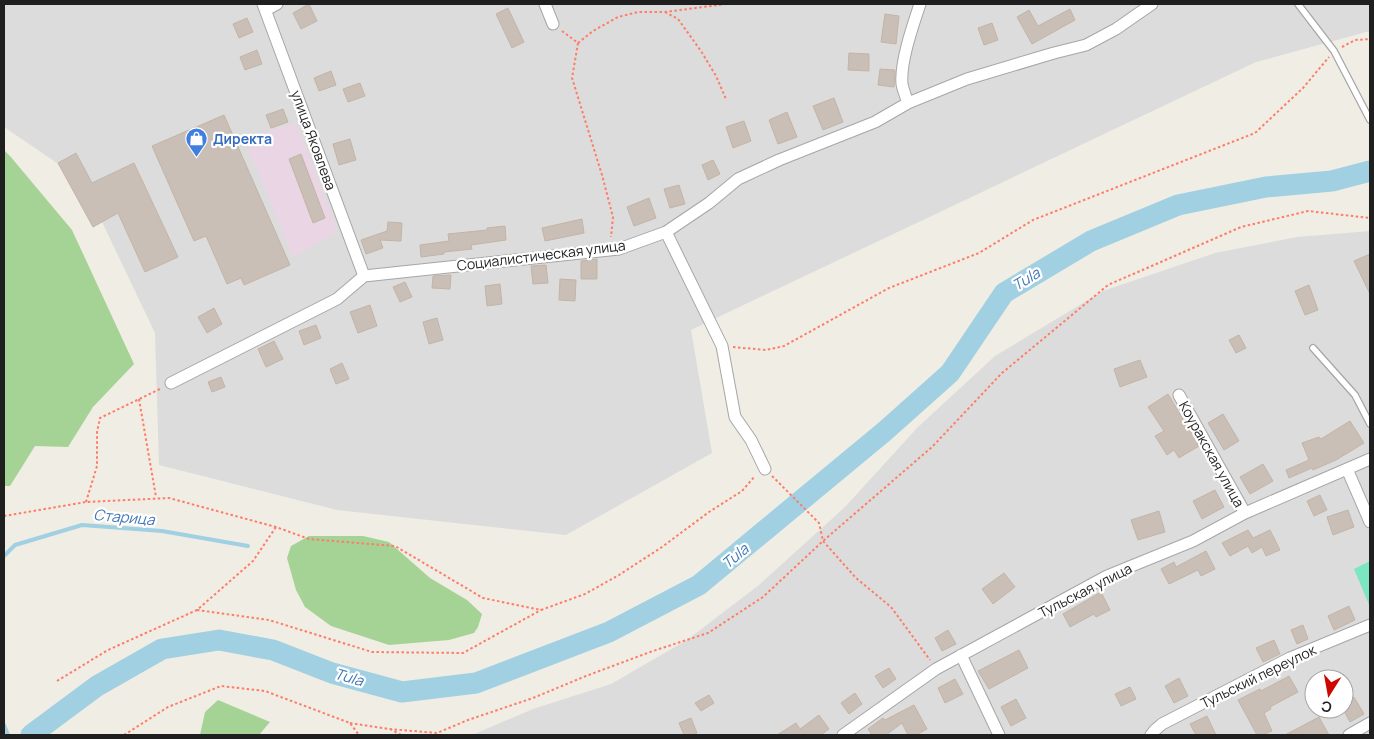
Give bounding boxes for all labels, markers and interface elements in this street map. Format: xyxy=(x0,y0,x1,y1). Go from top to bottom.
street label: улица Яковлева xyxy=(287,87,341,193)
shop icon: Директа xyxy=(185,126,209,157)
place label: Директа xyxy=(213,129,272,148)
street label: Социалистическая улица xyxy=(456,235,626,275)
water label: Tula xyxy=(1008,262,1044,295)
street label: Коуракская улица xyxy=(1175,398,1249,510)
water label: Старица xyxy=(93,504,156,530)
water label: Tula xyxy=(717,538,753,573)
street label: Тульская улица xyxy=(1035,558,1135,622)
street label: Тульский переулок xyxy=(1197,639,1320,712)
water label: Tula xyxy=(332,663,366,691)
north arrow xyxy=(1304,669,1354,719)
text: С xyxy=(1320,697,1333,718)

